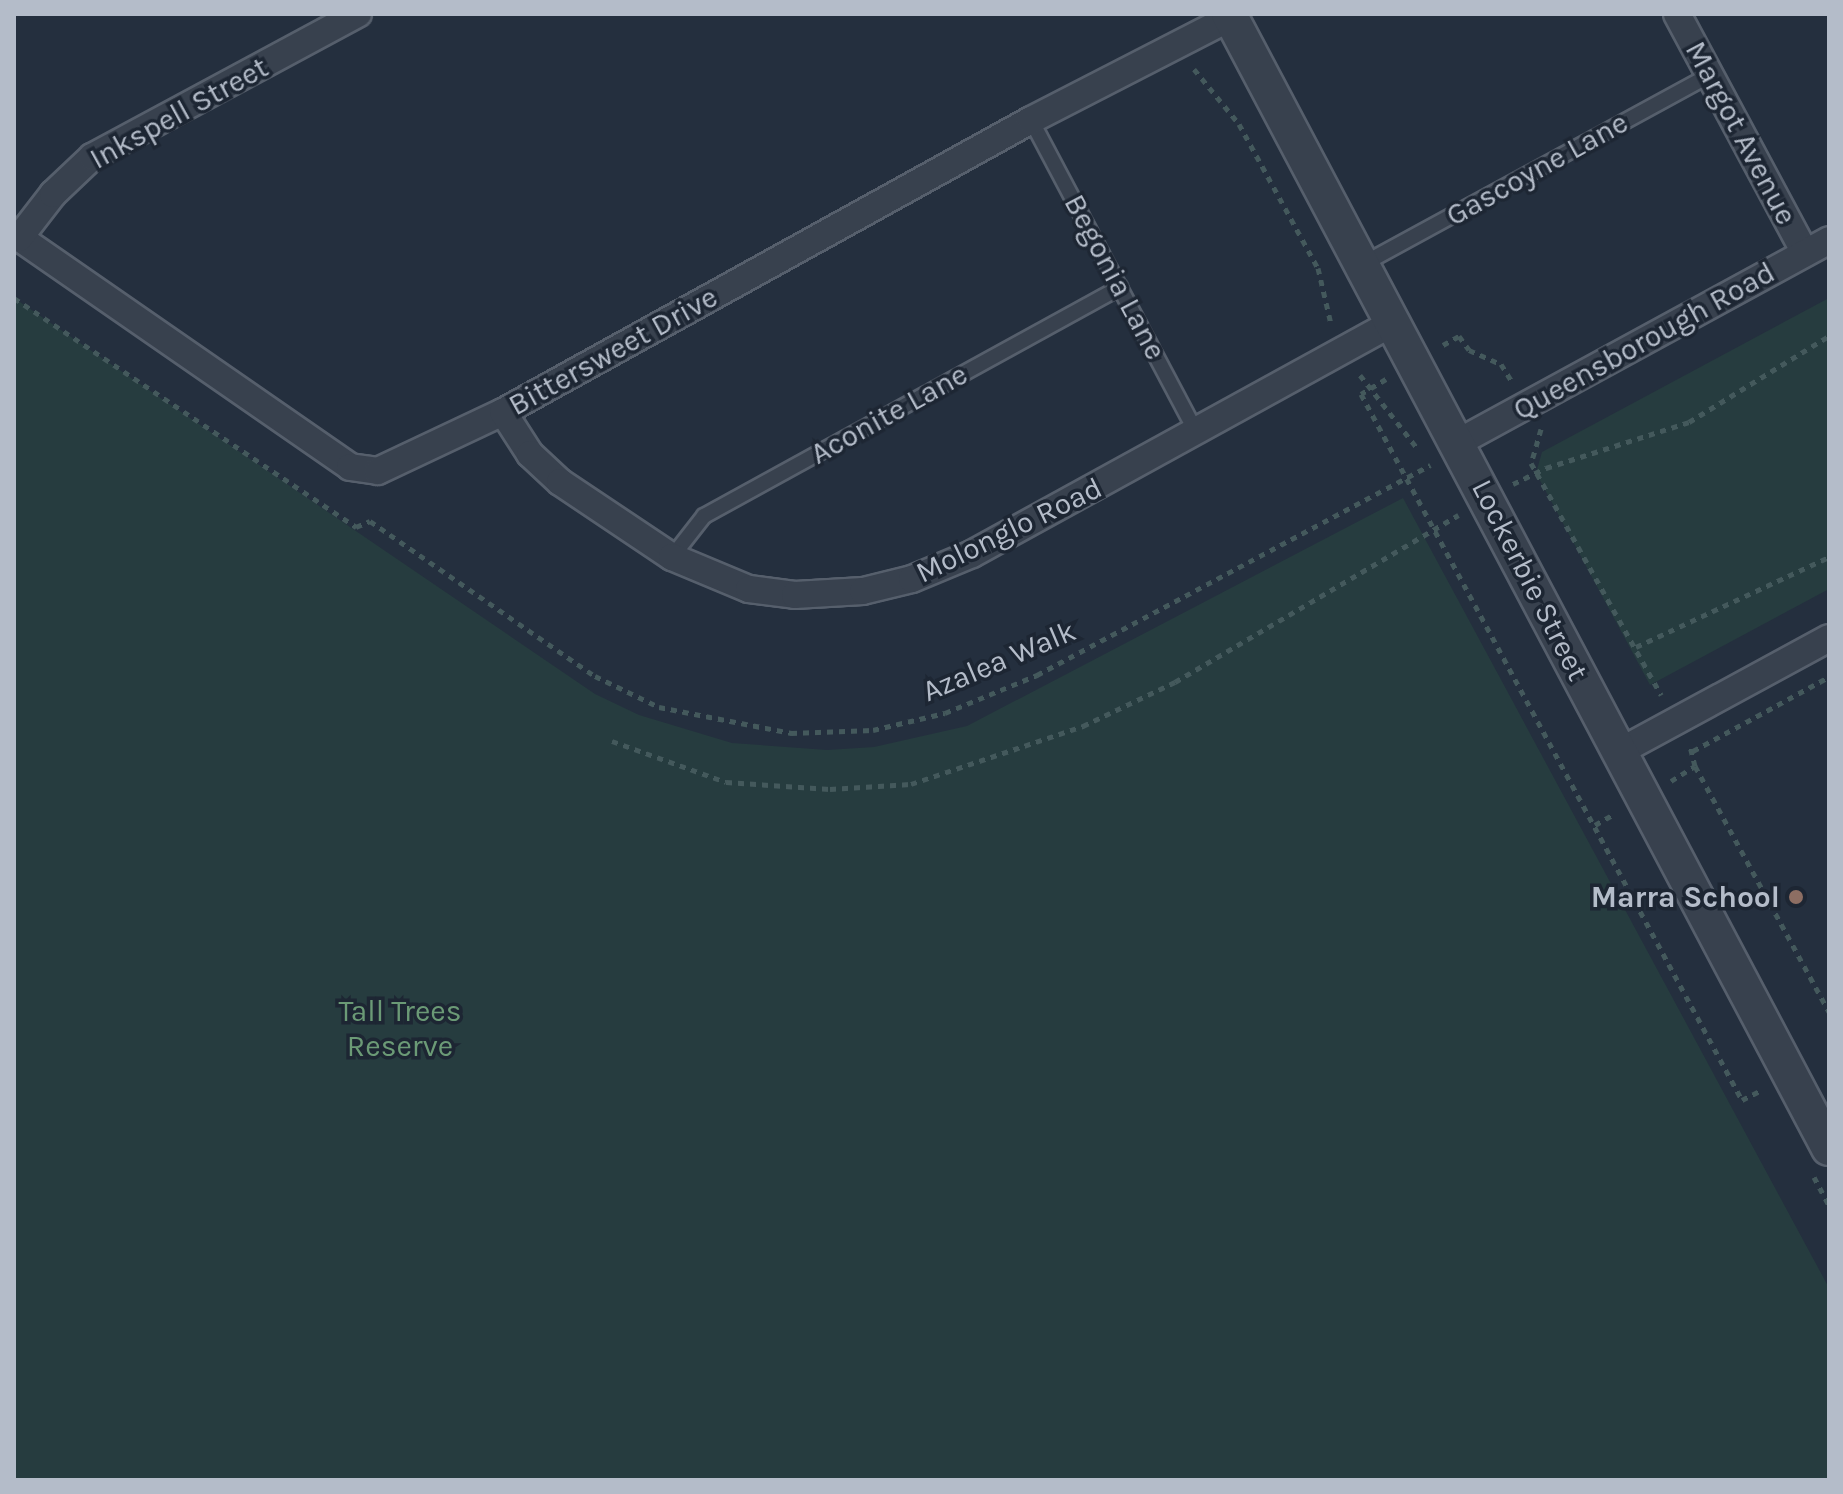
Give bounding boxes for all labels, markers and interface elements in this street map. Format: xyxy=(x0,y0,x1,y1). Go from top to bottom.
street label: Margot Avenue xyxy=(1678,35,1804,231)
street label: Inkspell Street xyxy=(84,49,274,177)
street label: Gascoyne Lane xyxy=(1440,104,1634,234)
street label: Begonia Lane xyxy=(1056,188,1174,366)
street label: Queensborough Road xyxy=(1507,254,1781,428)
street label: Bittersweet Drive xyxy=(502,279,724,423)
street label: Aconite Lane xyxy=(804,356,974,472)
street label: Molonglo Road xyxy=(910,469,1108,591)
street label: Lockerbie Street xyxy=(1464,474,1596,686)
street label: Azalea Walk xyxy=(917,613,1081,709)
place label: Marra School xyxy=(1591,879,1780,915)
marker: Marra School xyxy=(1787,888,1805,906)
park label: Tall Trees Reserve xyxy=(338,993,462,1064)

